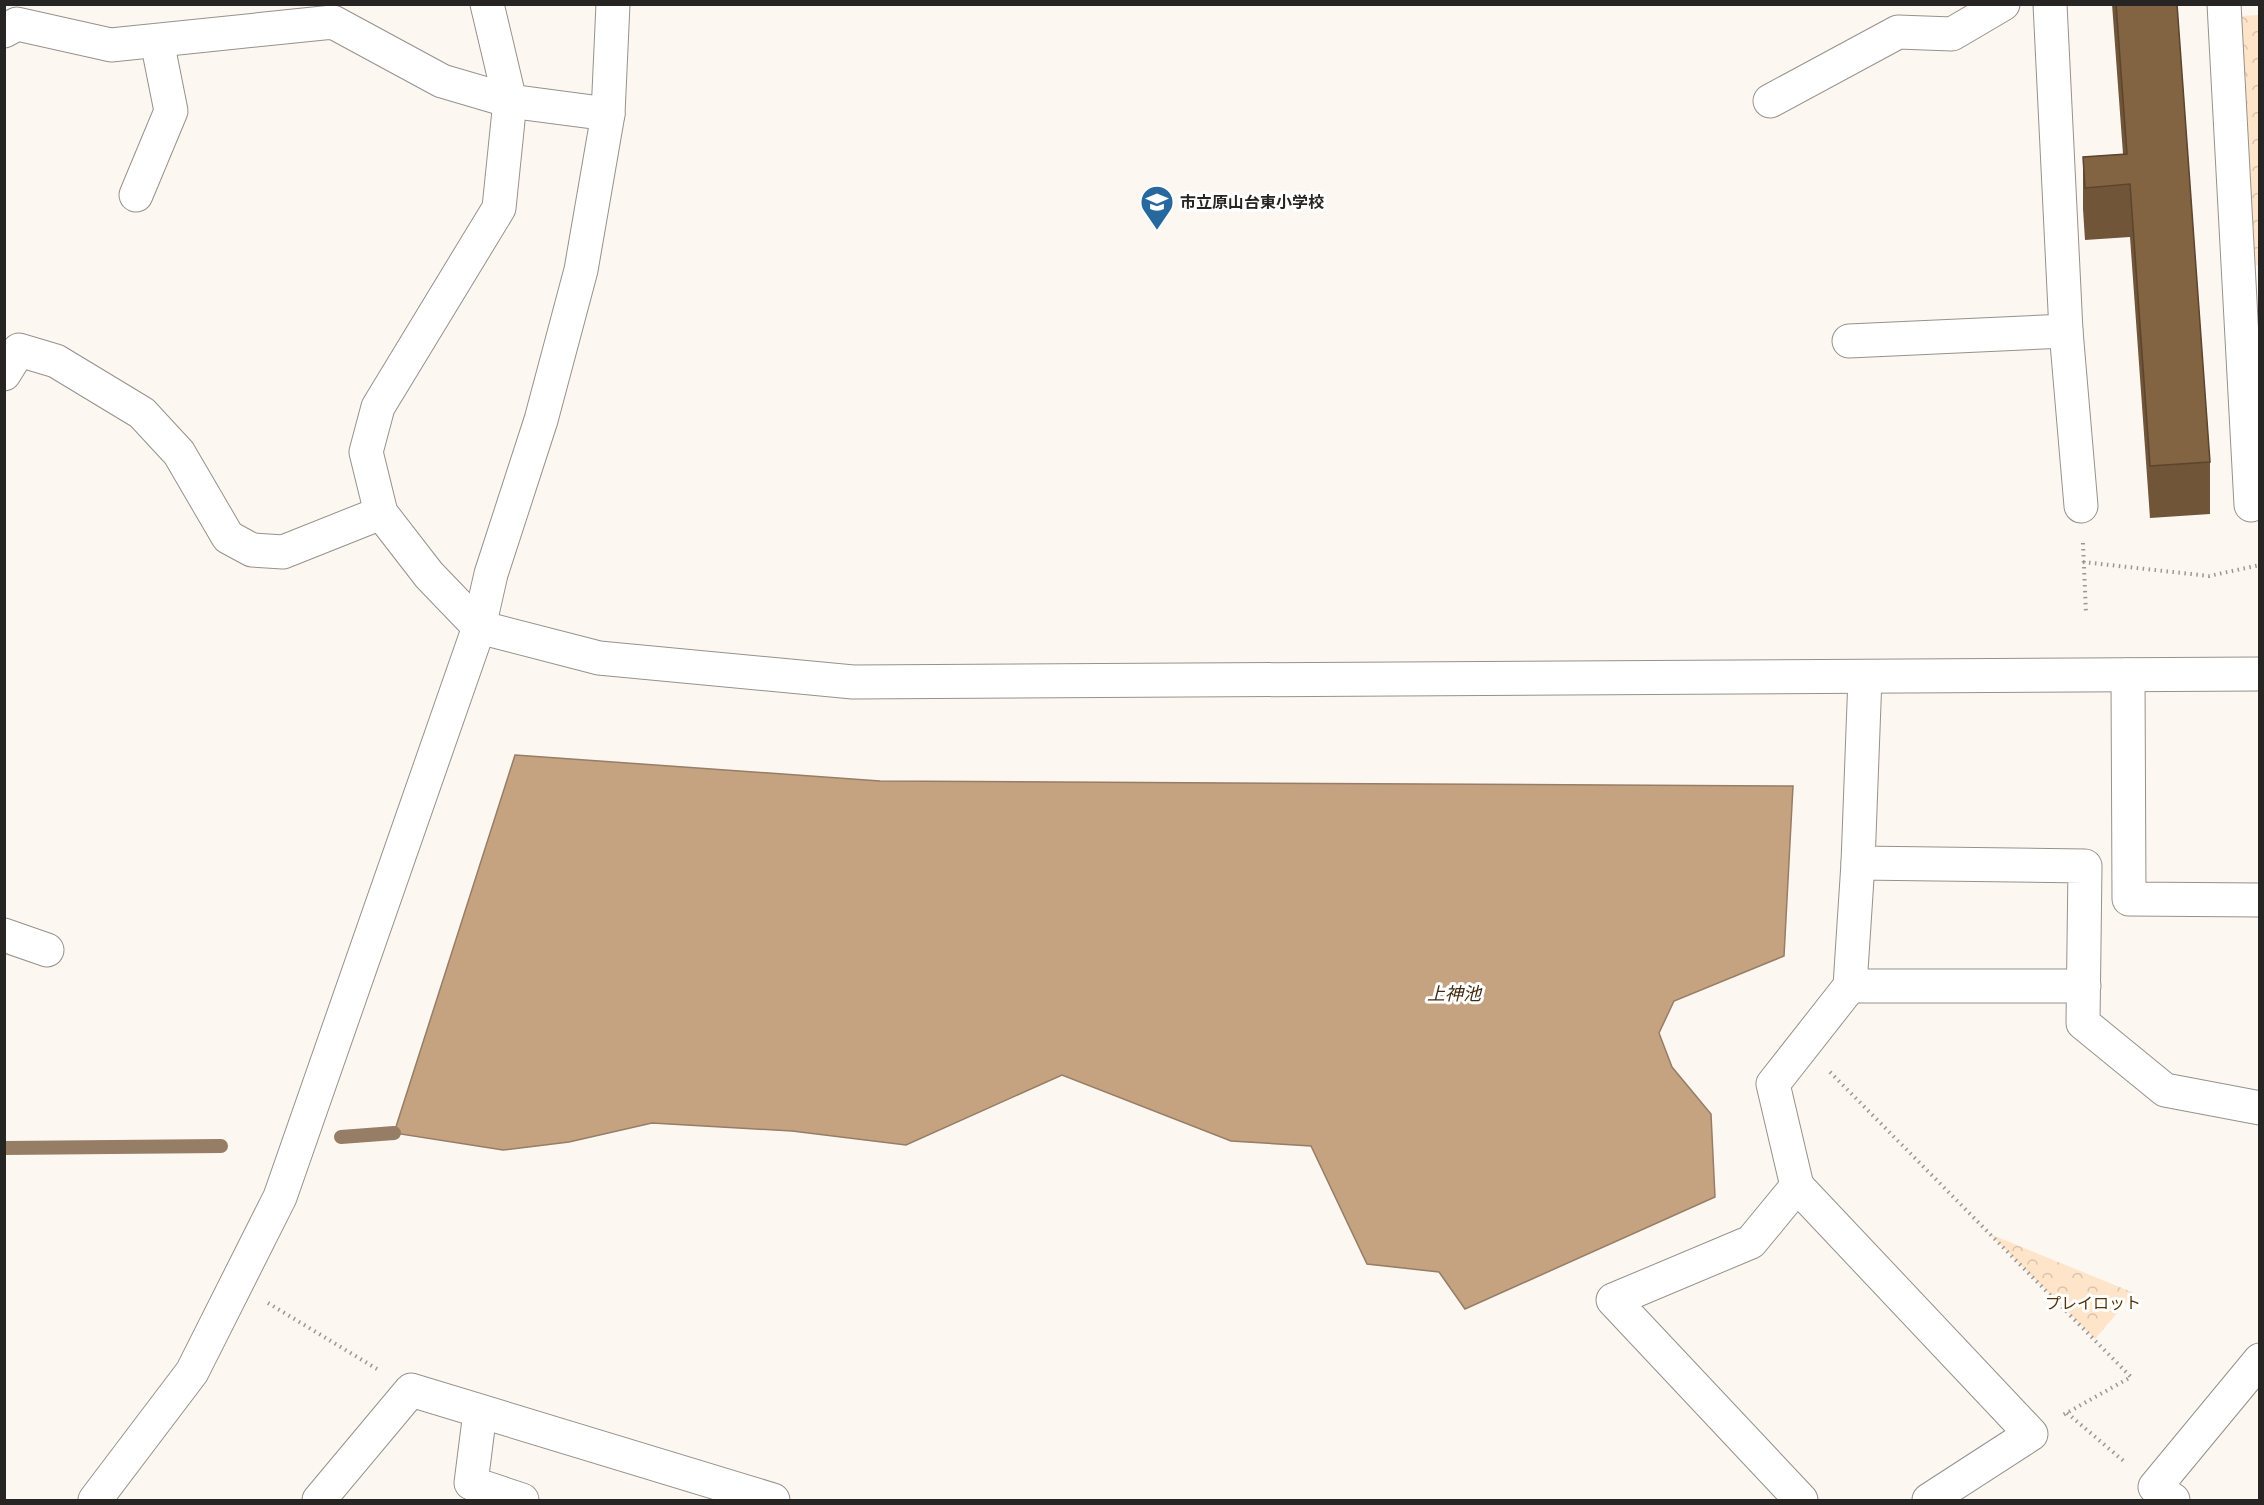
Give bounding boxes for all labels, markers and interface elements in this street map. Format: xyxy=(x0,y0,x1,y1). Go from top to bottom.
school or university icon: 市立原山台東小学校 xyxy=(1139,184,1175,231)
place label: 市立原山台東小学校 xyxy=(1180,193,1324,211)
water label: 上神池 xyxy=(1427,983,1483,1004)
park label: プレイロット xyxy=(2045,1294,2141,1312)

